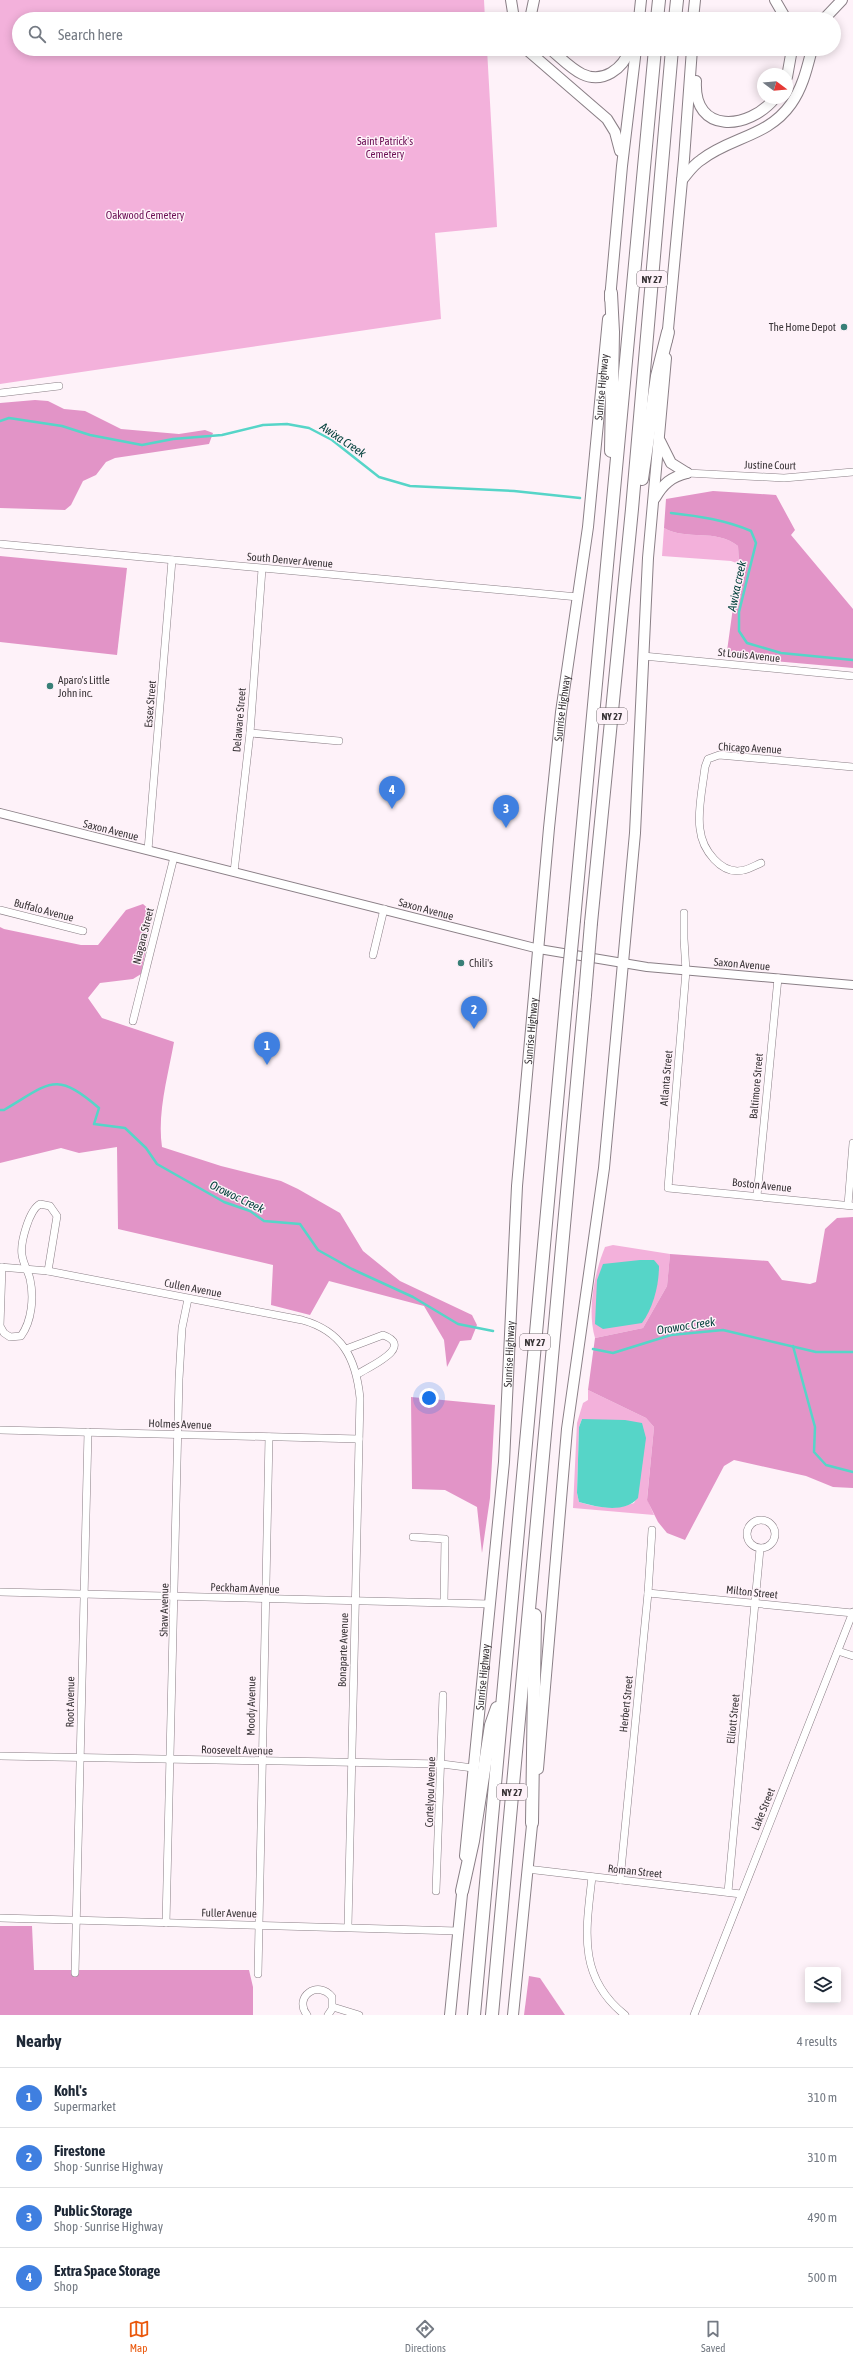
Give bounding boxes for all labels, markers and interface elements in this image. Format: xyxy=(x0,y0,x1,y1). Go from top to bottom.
search box xyxy=(12,12,841,56)
icon: search xyxy=(26,23,48,45)
text: Search here xyxy=(58,26,123,43)
north arrow xyxy=(757,68,793,104)
park label: Saint Patrick's Cemetery xyxy=(357,135,413,160)
park label: Oakwood Cemetery xyxy=(106,209,185,221)
road number: NY 27 xyxy=(637,271,667,287)
place label: The Home Depot xyxy=(769,321,836,333)
marker: The Home Depot xyxy=(839,322,849,332)
street label: Sunrise Highway xyxy=(592,353,611,421)
water label: Awixa Creek xyxy=(317,419,369,461)
street label: Justine Court xyxy=(744,459,796,471)
street label: South Denver Avenue xyxy=(247,550,333,570)
water label: Awixa creek xyxy=(725,559,749,614)
street label: St Louis Avenue xyxy=(717,646,781,664)
place label: Aparo's Little John inc. xyxy=(58,674,110,699)
street label: Sunrise Highway xyxy=(552,674,572,742)
street label: Essex Street xyxy=(142,680,158,728)
marker: Aparo's Little John inc. xyxy=(45,681,55,691)
street label: Delaware Street xyxy=(230,687,248,753)
road number: NY 27 xyxy=(597,708,627,724)
street label: Chicago Avenue xyxy=(718,740,782,756)
pin: 4 xyxy=(379,776,405,809)
pin: 3 xyxy=(493,795,519,828)
street label: Saxon Avenue xyxy=(82,817,140,843)
street label: Buffalo Avenue xyxy=(13,896,75,924)
street label: Saxon Avenue xyxy=(397,896,455,922)
street label: Niagara Street xyxy=(130,907,156,965)
street label: Saxon Avenue xyxy=(713,956,771,972)
place label: Chili's xyxy=(469,957,493,969)
marker: Chili's xyxy=(456,958,466,968)
pin: 2 xyxy=(461,996,487,1029)
street label: Sunrise Highway xyxy=(522,997,540,1065)
pin: 1 xyxy=(254,1032,280,1065)
street label: Atlanta Street xyxy=(658,1050,674,1106)
street label: Baltimore Street xyxy=(747,1053,765,1119)
street label: Boston Avenue xyxy=(732,1176,792,1194)
water label: Orowoc Creek xyxy=(207,1178,267,1217)
street label: Cullen Avenue xyxy=(163,1277,223,1299)
water label: Orowoc Creek xyxy=(656,1314,717,1338)
street label: Sunrise Highway xyxy=(502,1320,517,1388)
road number: NY 27 xyxy=(520,1334,550,1350)
your location xyxy=(419,1388,439,1408)
street label: Holmes Avenue xyxy=(148,1417,212,1431)
street label: Peckham Avenue xyxy=(210,1581,280,1595)
street label: Shaw Avenue xyxy=(158,1583,170,1637)
street label: Milton Street xyxy=(725,1583,779,1601)
street label: Bonaparte Avenue xyxy=(336,1613,350,1687)
street label: Sunrise Highway xyxy=(473,1643,492,1711)
street label: Herbert Street xyxy=(617,1675,635,1733)
street label: Root Avenue xyxy=(64,1676,76,1728)
street label: Moody Avenue xyxy=(244,1676,258,1736)
street label: Elliott Street xyxy=(724,1693,742,1745)
street label: Roosevelt Avenue xyxy=(201,1743,273,1757)
street label: Cortelyou Avenue xyxy=(423,1756,437,1828)
road number: NY 27 xyxy=(497,1784,527,1800)
street label: Lake Street xyxy=(749,1786,777,1832)
street label: Roman Street xyxy=(607,1862,663,1880)
street label: Fuller Avenue xyxy=(201,1907,257,1919)
map controls xyxy=(805,1967,841,2003)
button: layers xyxy=(805,1967,841,2003)
text: Nearby xyxy=(16,2031,62,2051)
text: 4 results xyxy=(797,2034,837,2049)
text: Kohl's xyxy=(54,2082,87,2099)
text: 1 xyxy=(26,2090,32,2105)
text: 310 m xyxy=(808,2090,837,2105)
text: Supermarket xyxy=(54,2099,116,2114)
text: Firestone xyxy=(54,2142,105,2159)
text: 2 xyxy=(26,2150,32,2165)
text: 310 m xyxy=(808,2150,837,2165)
text: Shop · Sunrise Highway xyxy=(54,2159,163,2174)
text: Public Storage xyxy=(54,2202,132,2219)
text: 3 xyxy=(26,2210,32,2225)
text: 490 m xyxy=(808,2210,837,2225)
text: Shop · Sunrise Highway xyxy=(54,2219,163,2234)
text: Extra Space Storage xyxy=(54,2262,160,2279)
text: 4 xyxy=(26,2270,32,2285)
text: 500 m xyxy=(808,2270,837,2285)
text: Shop xyxy=(54,2279,78,2294)
tab: Map xyxy=(128,2318,150,2354)
tab: Directions xyxy=(405,2318,446,2354)
tab: Saved xyxy=(701,2318,725,2354)

